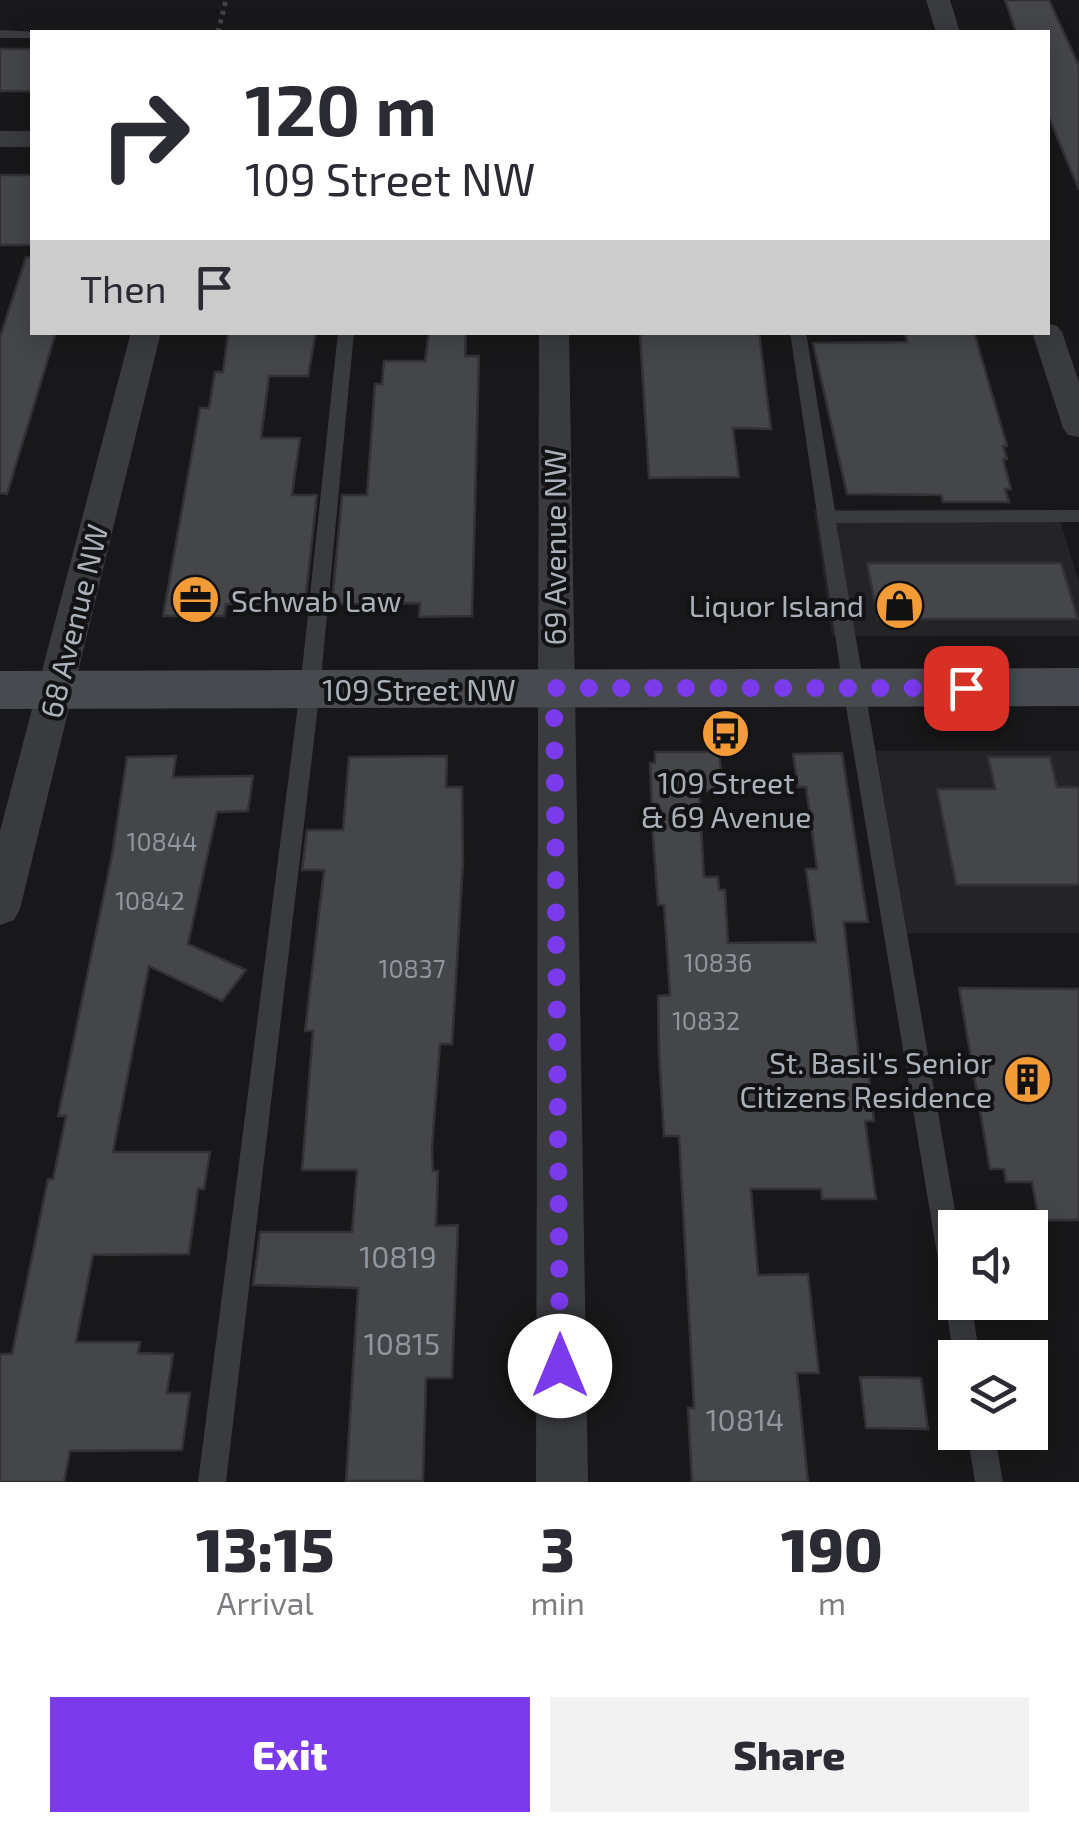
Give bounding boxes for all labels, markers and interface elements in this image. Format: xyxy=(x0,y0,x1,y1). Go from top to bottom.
text: 120 m xyxy=(245,66,437,150)
icon: right xyxy=(80,70,210,200)
text: 109 Street NW xyxy=(245,151,535,205)
icon: arrive xyxy=(187,260,242,315)
text: Then xyxy=(80,265,167,311)
street label: 69 Avenue NW xyxy=(536,448,572,646)
street label: 68 Avenue NW xyxy=(32,521,114,721)
office icon: Schwab Law xyxy=(170,574,222,626)
shop icon: Liquor Island xyxy=(873,579,925,631)
place label: Schwab Law xyxy=(231,582,401,618)
place label: Liquor Island xyxy=(689,587,864,623)
pin xyxy=(924,646,1009,731)
icon: arrive xyxy=(939,661,994,716)
street label: 109 Street NW xyxy=(322,671,516,707)
bus stop icon: 109 Street & 69 Avenue xyxy=(700,707,752,759)
place label: 109 Street & 69 Avenue xyxy=(641,764,811,834)
house number: 10844 xyxy=(127,826,197,856)
house number: 10842 xyxy=(115,885,185,915)
house number: 10836 xyxy=(684,947,752,977)
house number: 10837 xyxy=(379,953,446,983)
house number: 10832 xyxy=(672,1005,740,1035)
place label: St. Basil's Senior Citizens Residence xyxy=(739,1044,992,1114)
building icon: St. Basil's Senior Citizens Residence xyxy=(1001,1053,1053,1105)
map controls xyxy=(938,1210,1048,1450)
button: sound xyxy=(938,1210,1048,1320)
house number: 10819 xyxy=(359,1238,437,1274)
position arrow xyxy=(508,1314,612,1418)
house number: 10815 xyxy=(364,1325,440,1361)
button: layers xyxy=(938,1340,1048,1450)
house number: 10814 xyxy=(706,1401,784,1437)
text: 13:15 xyxy=(196,1512,334,1584)
text: 3 xyxy=(540,1512,575,1584)
text: 190 xyxy=(781,1512,883,1584)
text: Arrival xyxy=(217,1583,314,1621)
text: min xyxy=(530,1583,585,1621)
text: m xyxy=(818,1583,846,1621)
button: Exit xyxy=(50,1697,530,1812)
button: Share xyxy=(550,1697,1029,1812)

